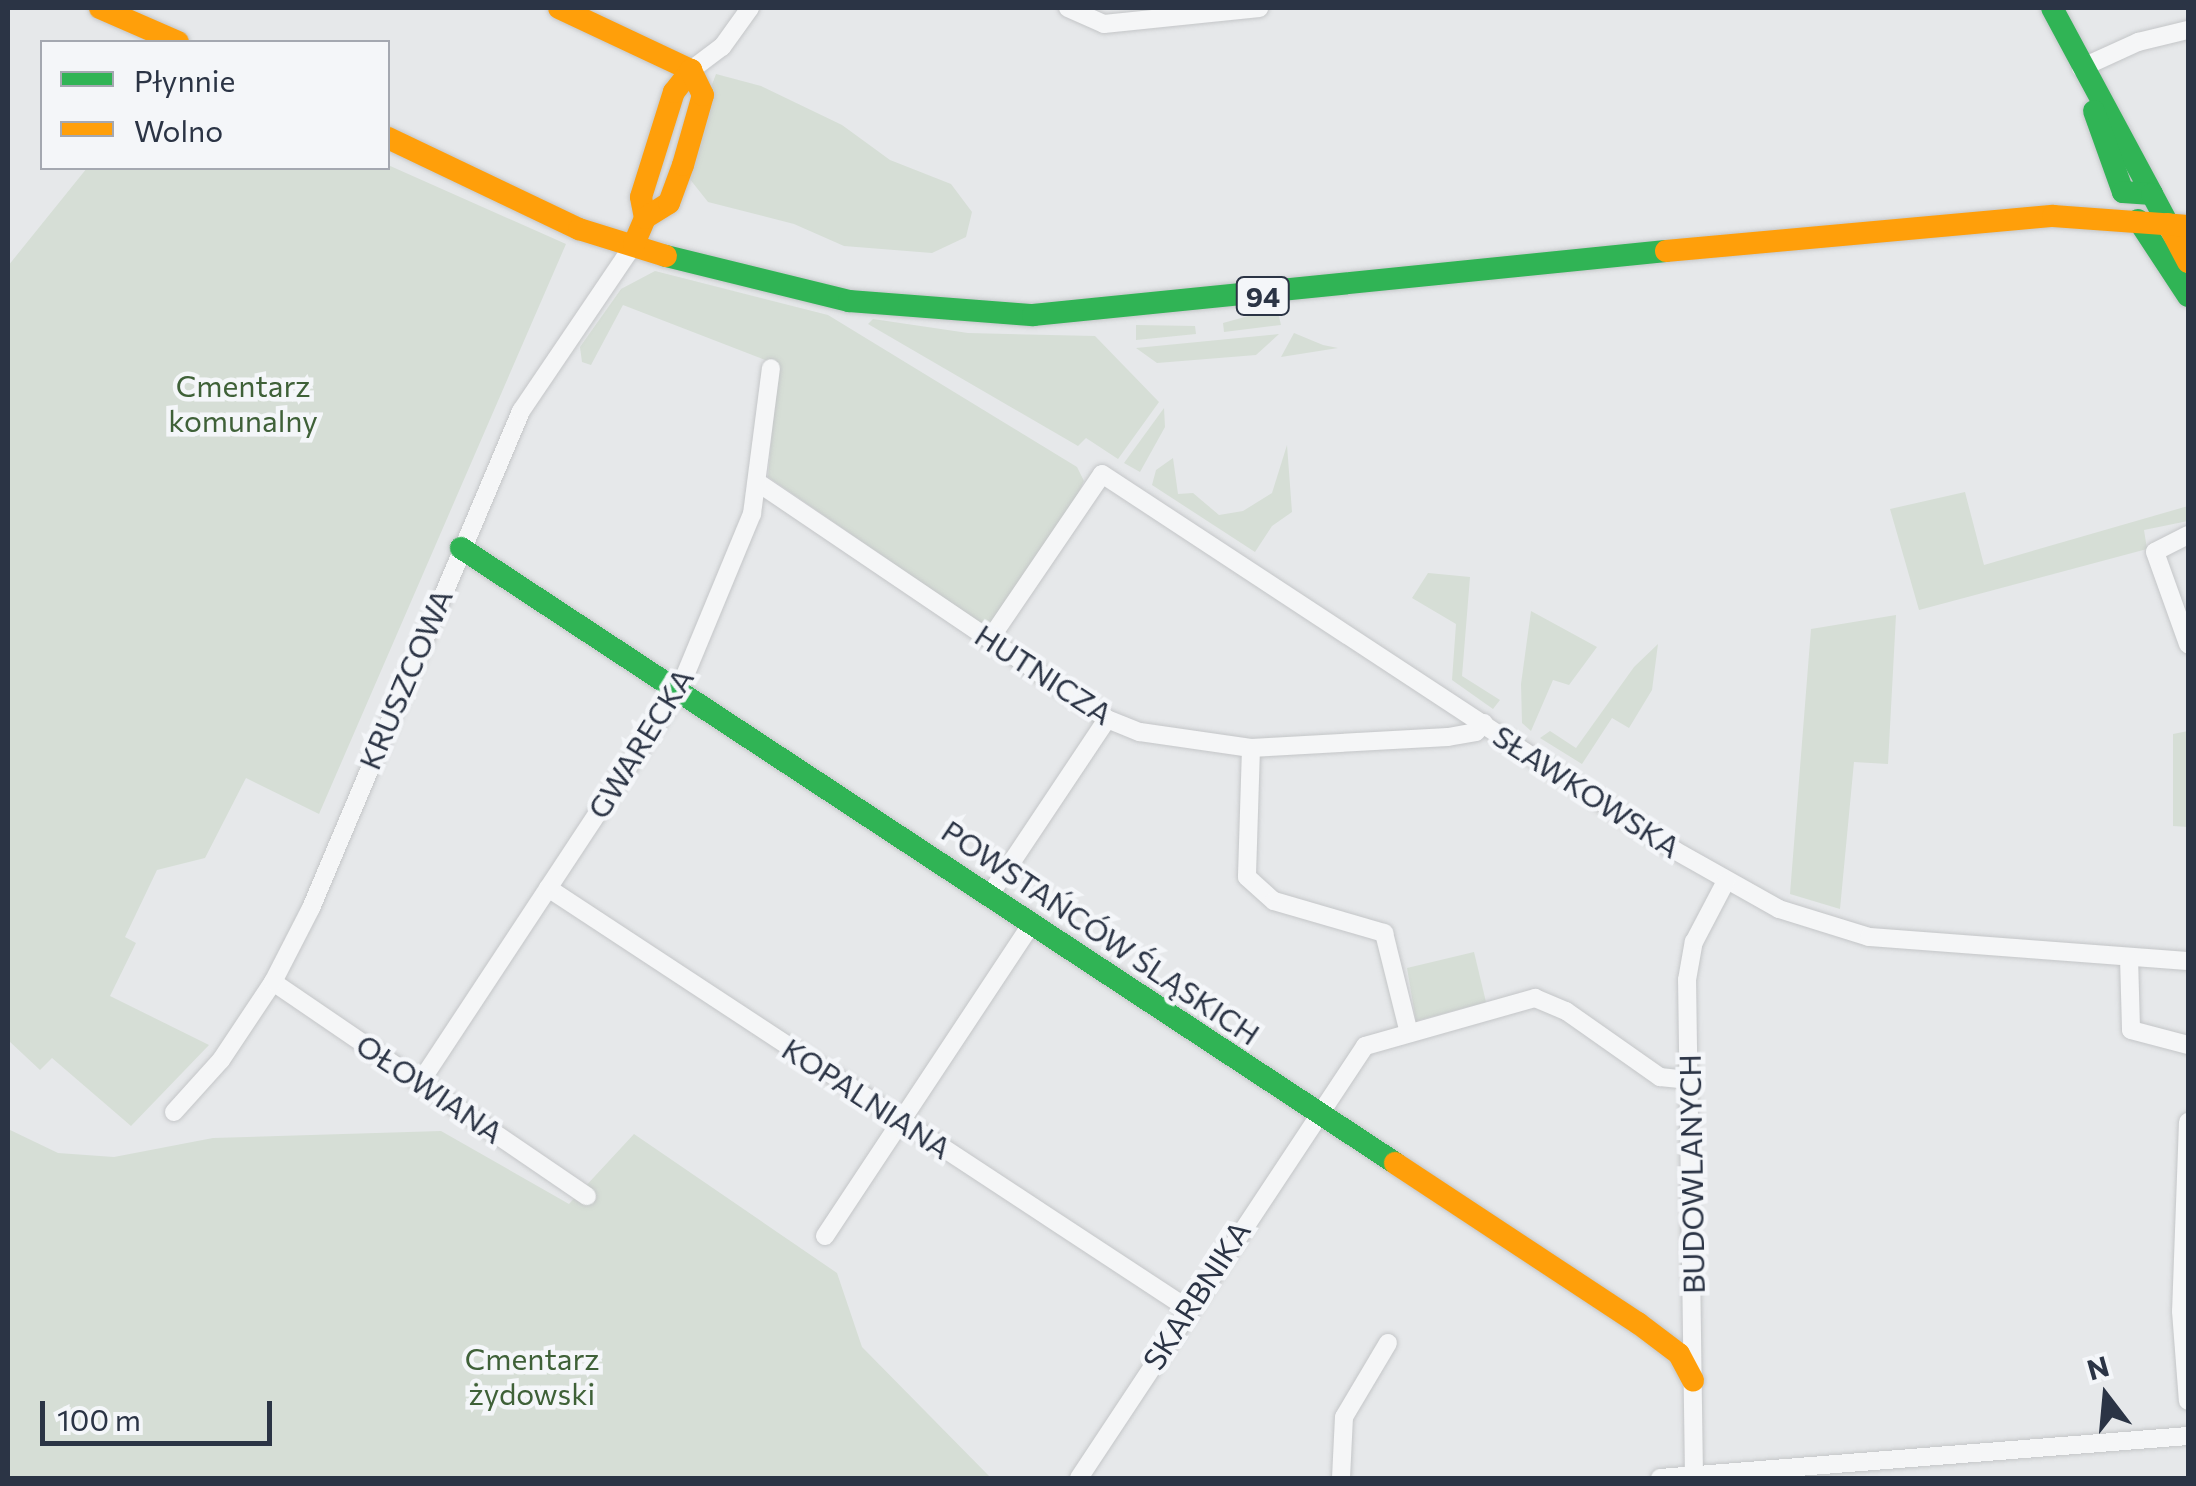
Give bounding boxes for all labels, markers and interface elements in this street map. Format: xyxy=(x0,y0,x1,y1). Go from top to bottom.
legend xyxy=(40,40,390,170)
text: Płynnie xyxy=(134,61,235,98)
text: Wolno xyxy=(134,111,223,148)
road number: 94 xyxy=(1236,273,1290,319)
park label: Cmentarz komunalny xyxy=(168,367,318,438)
street label: KRUSZCOWA xyxy=(351,583,459,775)
street label: HUTNICZA xyxy=(969,616,1119,732)
street label: GWARECKA xyxy=(580,661,700,825)
street label: SŁAWKOWSKA xyxy=(1487,717,1687,865)
street label: POWSTAŃCÓW ŚLĄSKICH xyxy=(935,812,1267,1052)
street label: OŁOWIANA xyxy=(350,1026,510,1150)
street label: KOPALNIANA xyxy=(776,1030,958,1166)
street label: BUDOWLANYCH xyxy=(1671,1054,1711,1294)
street label: SKARBNIKA xyxy=(1135,1214,1257,1376)
park label: Cmentarz żydowski xyxy=(465,1340,599,1410)
north arrow xyxy=(2056,1346,2156,1446)
text: N xyxy=(2083,1348,2113,1386)
scale bar xyxy=(45,1381,278,1443)
text: 100 m xyxy=(57,1400,141,1437)

